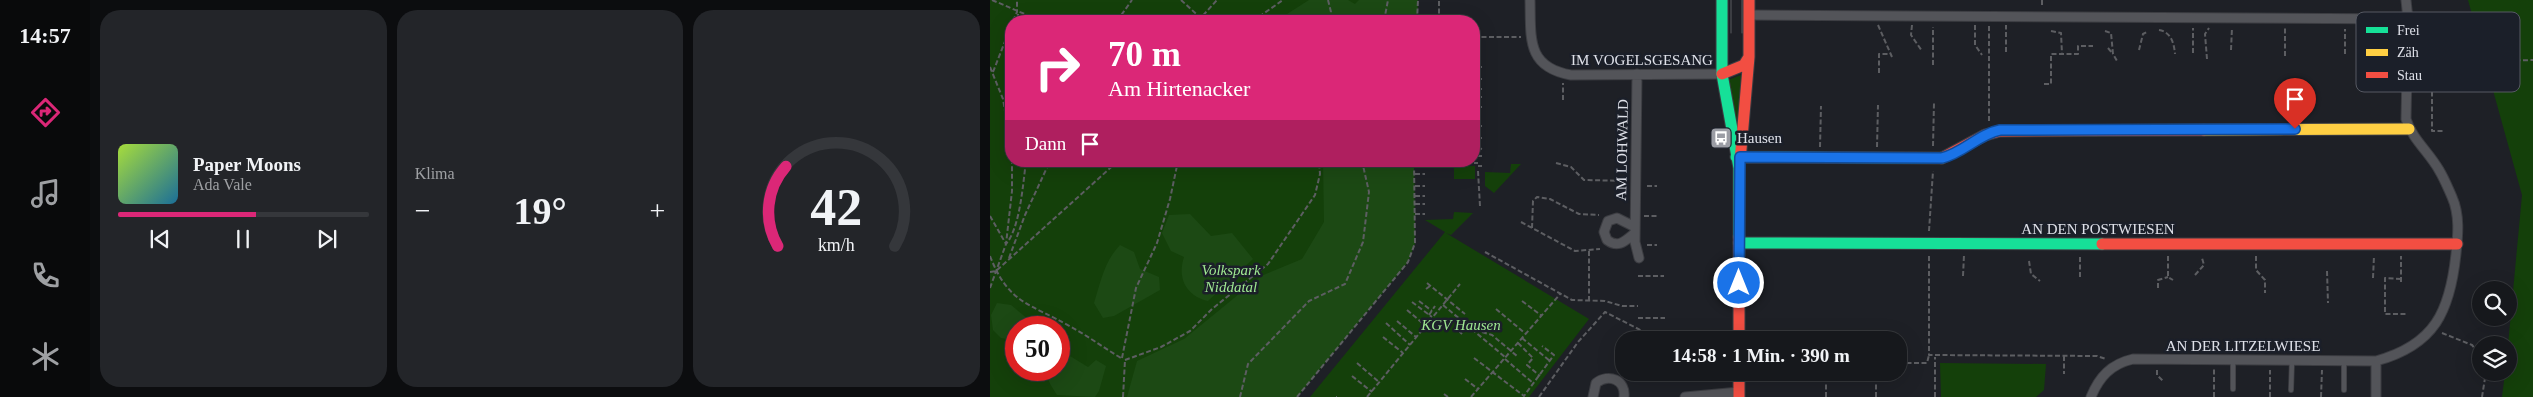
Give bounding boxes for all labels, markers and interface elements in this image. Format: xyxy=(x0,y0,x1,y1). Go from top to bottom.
legend xyxy=(2356,12,2520,92)
text: 14:57 xyxy=(19,23,71,48)
text: Frei xyxy=(2397,23,2420,38)
icon: right xyxy=(1025,35,1090,100)
text: 70 m xyxy=(1108,35,1181,74)
text: Zäh xyxy=(2397,45,2419,60)
street label: IM VOGELSGESANG xyxy=(1571,52,1713,68)
text: Stau xyxy=(2397,68,2422,83)
text: Am Hirtenacker xyxy=(1108,76,1250,101)
pin xyxy=(2274,78,2316,129)
icon: arrive xyxy=(2281,85,2309,113)
icon: directions xyxy=(28,95,63,130)
street label: AM LOHWALD xyxy=(1613,99,1631,201)
bus stop icon: Hausen xyxy=(1709,126,1733,150)
icon: arrive xyxy=(1076,130,1104,158)
place label: Hausen xyxy=(1737,130,1782,146)
text: Dann xyxy=(1025,133,1066,154)
text: Paper Moons xyxy=(193,154,301,175)
text: Klima xyxy=(415,165,455,182)
icon: music xyxy=(28,176,63,211)
text: Ada Vale xyxy=(193,176,252,193)
text: 42 xyxy=(811,179,863,236)
text: 19° xyxy=(513,190,567,232)
text: − xyxy=(415,195,430,226)
text: + xyxy=(650,195,665,226)
street label: AN DEN POSTWIESEN xyxy=(2021,221,2175,237)
icon: previous xyxy=(146,225,174,253)
icon: pause xyxy=(229,225,257,253)
icon: next xyxy=(313,225,341,253)
text: km/h xyxy=(818,235,855,255)
position arrow xyxy=(1712,256,1764,308)
icon: phone xyxy=(28,258,63,293)
park label: Volkspark Niddatal xyxy=(1201,262,1261,295)
map controls xyxy=(2472,281,2517,381)
button: search xyxy=(2472,281,2517,326)
speed limit sign: 50 xyxy=(1005,316,1070,381)
park label: KGV Hausen xyxy=(1420,317,1501,333)
button: layers xyxy=(2472,336,2517,381)
street label: AN DER LITZELWIESE xyxy=(2166,338,2320,354)
icon: climate xyxy=(28,339,63,374)
text: 14:58 · 1 Min. · 390 m xyxy=(1672,345,1850,366)

